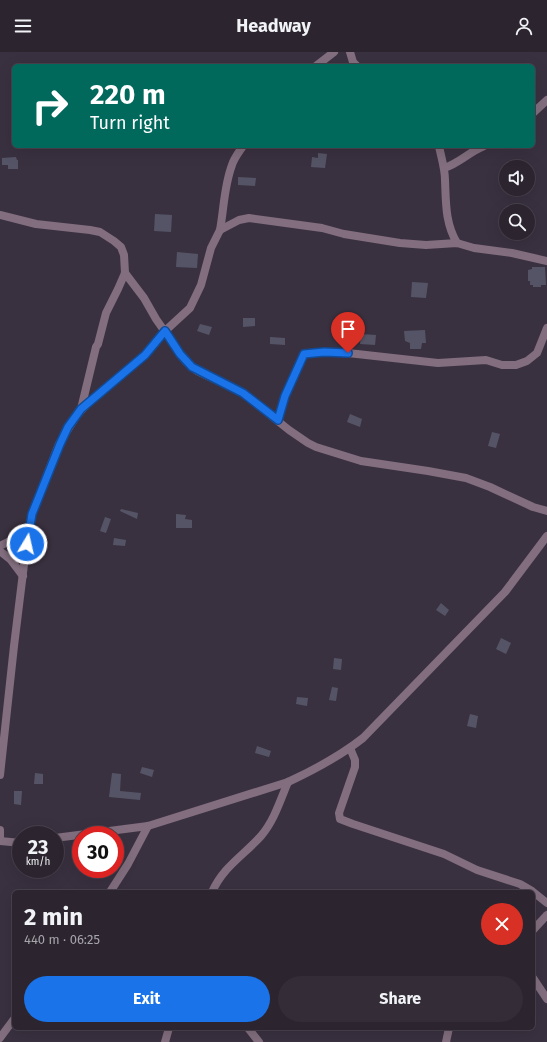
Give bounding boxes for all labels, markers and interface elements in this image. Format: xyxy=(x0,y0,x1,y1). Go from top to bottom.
icon: menu xyxy=(12,15,34,37)
text: Headway xyxy=(236,15,311,37)
icon: person xyxy=(513,15,535,37)
text: 220 m xyxy=(90,78,166,111)
icon: right xyxy=(24,80,76,132)
text: Turn right xyxy=(90,112,170,134)
map controls xyxy=(499,160,535,240)
button: sound xyxy=(499,160,535,196)
button: search xyxy=(499,204,535,240)
pin xyxy=(331,312,365,353)
icon: arrive xyxy=(337,318,359,340)
position arrow xyxy=(6,523,48,565)
speed limit sign: 30 xyxy=(72,826,124,878)
text: 23 xyxy=(28,835,48,859)
text: km/h xyxy=(26,856,50,868)
text: 2 min xyxy=(24,903,83,931)
button: close xyxy=(481,903,523,945)
text: 440 m · 06:25 xyxy=(24,932,100,947)
button: Exit xyxy=(24,976,270,1022)
button: Share xyxy=(278,976,523,1022)

